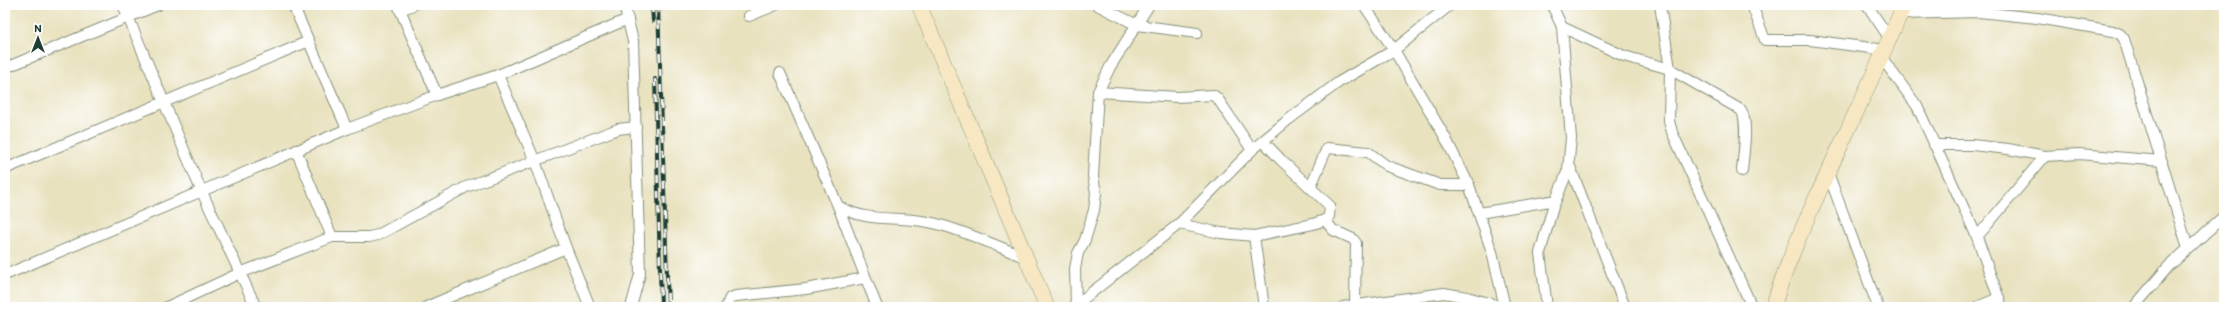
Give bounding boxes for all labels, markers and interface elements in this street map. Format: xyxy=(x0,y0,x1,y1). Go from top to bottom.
north arrow xyxy=(18,18,58,58)
text: N xyxy=(34,22,42,35)

